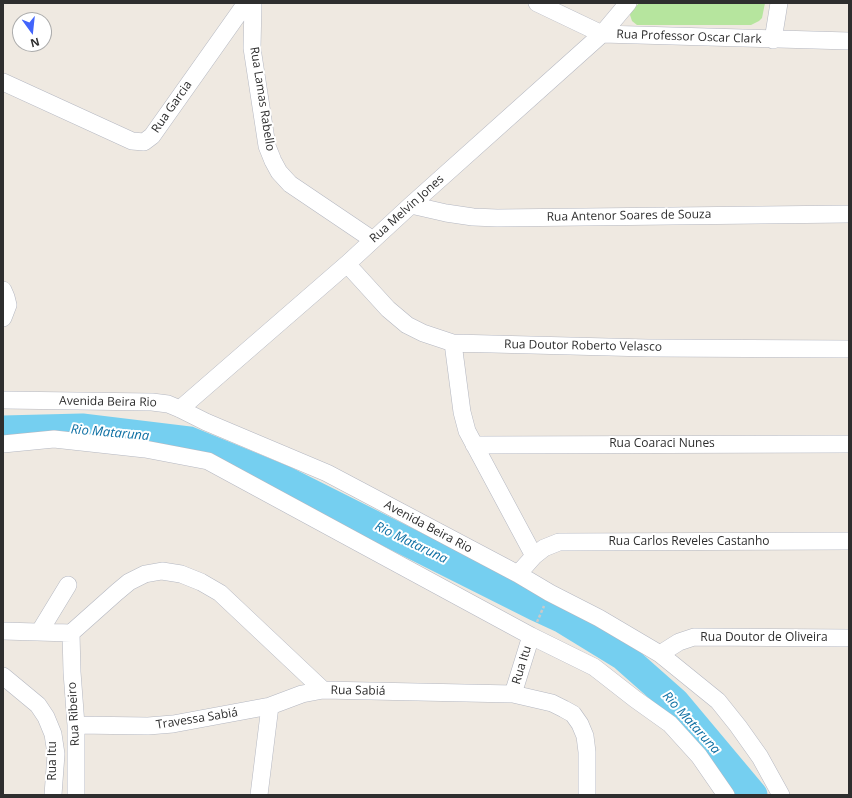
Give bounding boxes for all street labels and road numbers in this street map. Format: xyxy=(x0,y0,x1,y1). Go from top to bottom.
street label: Rua Professor Oscar Clark xyxy=(616,27,762,47)
street label: Rua Lamas Rabello xyxy=(247,46,277,152)
street label: Rua Garcia xyxy=(149,78,195,136)
street label: Rua Melvin Jones xyxy=(367,172,447,246)
street label: Rua Antenor Soares de Souza xyxy=(547,207,711,225)
street label: Rua Doutor Roberto Velasco xyxy=(504,337,662,355)
street label: Avenida Beira Rio xyxy=(59,394,157,410)
street label: Rua Coaraci Nunes xyxy=(609,437,715,451)
street label: Avenida Beira Rio xyxy=(381,498,475,556)
street label: Rua Carlos Reveles Castanho xyxy=(608,535,770,549)
street label: Rua Doutor de Oliveira xyxy=(700,631,828,645)
street label: Rua Itu xyxy=(509,644,535,686)
street label: Rua Ribeiro xyxy=(65,682,83,746)
street label: Rua Sabiá xyxy=(330,683,386,699)
street label: Travessa Sabiá xyxy=(155,705,239,733)
street label: Rua Itu xyxy=(46,741,60,781)

